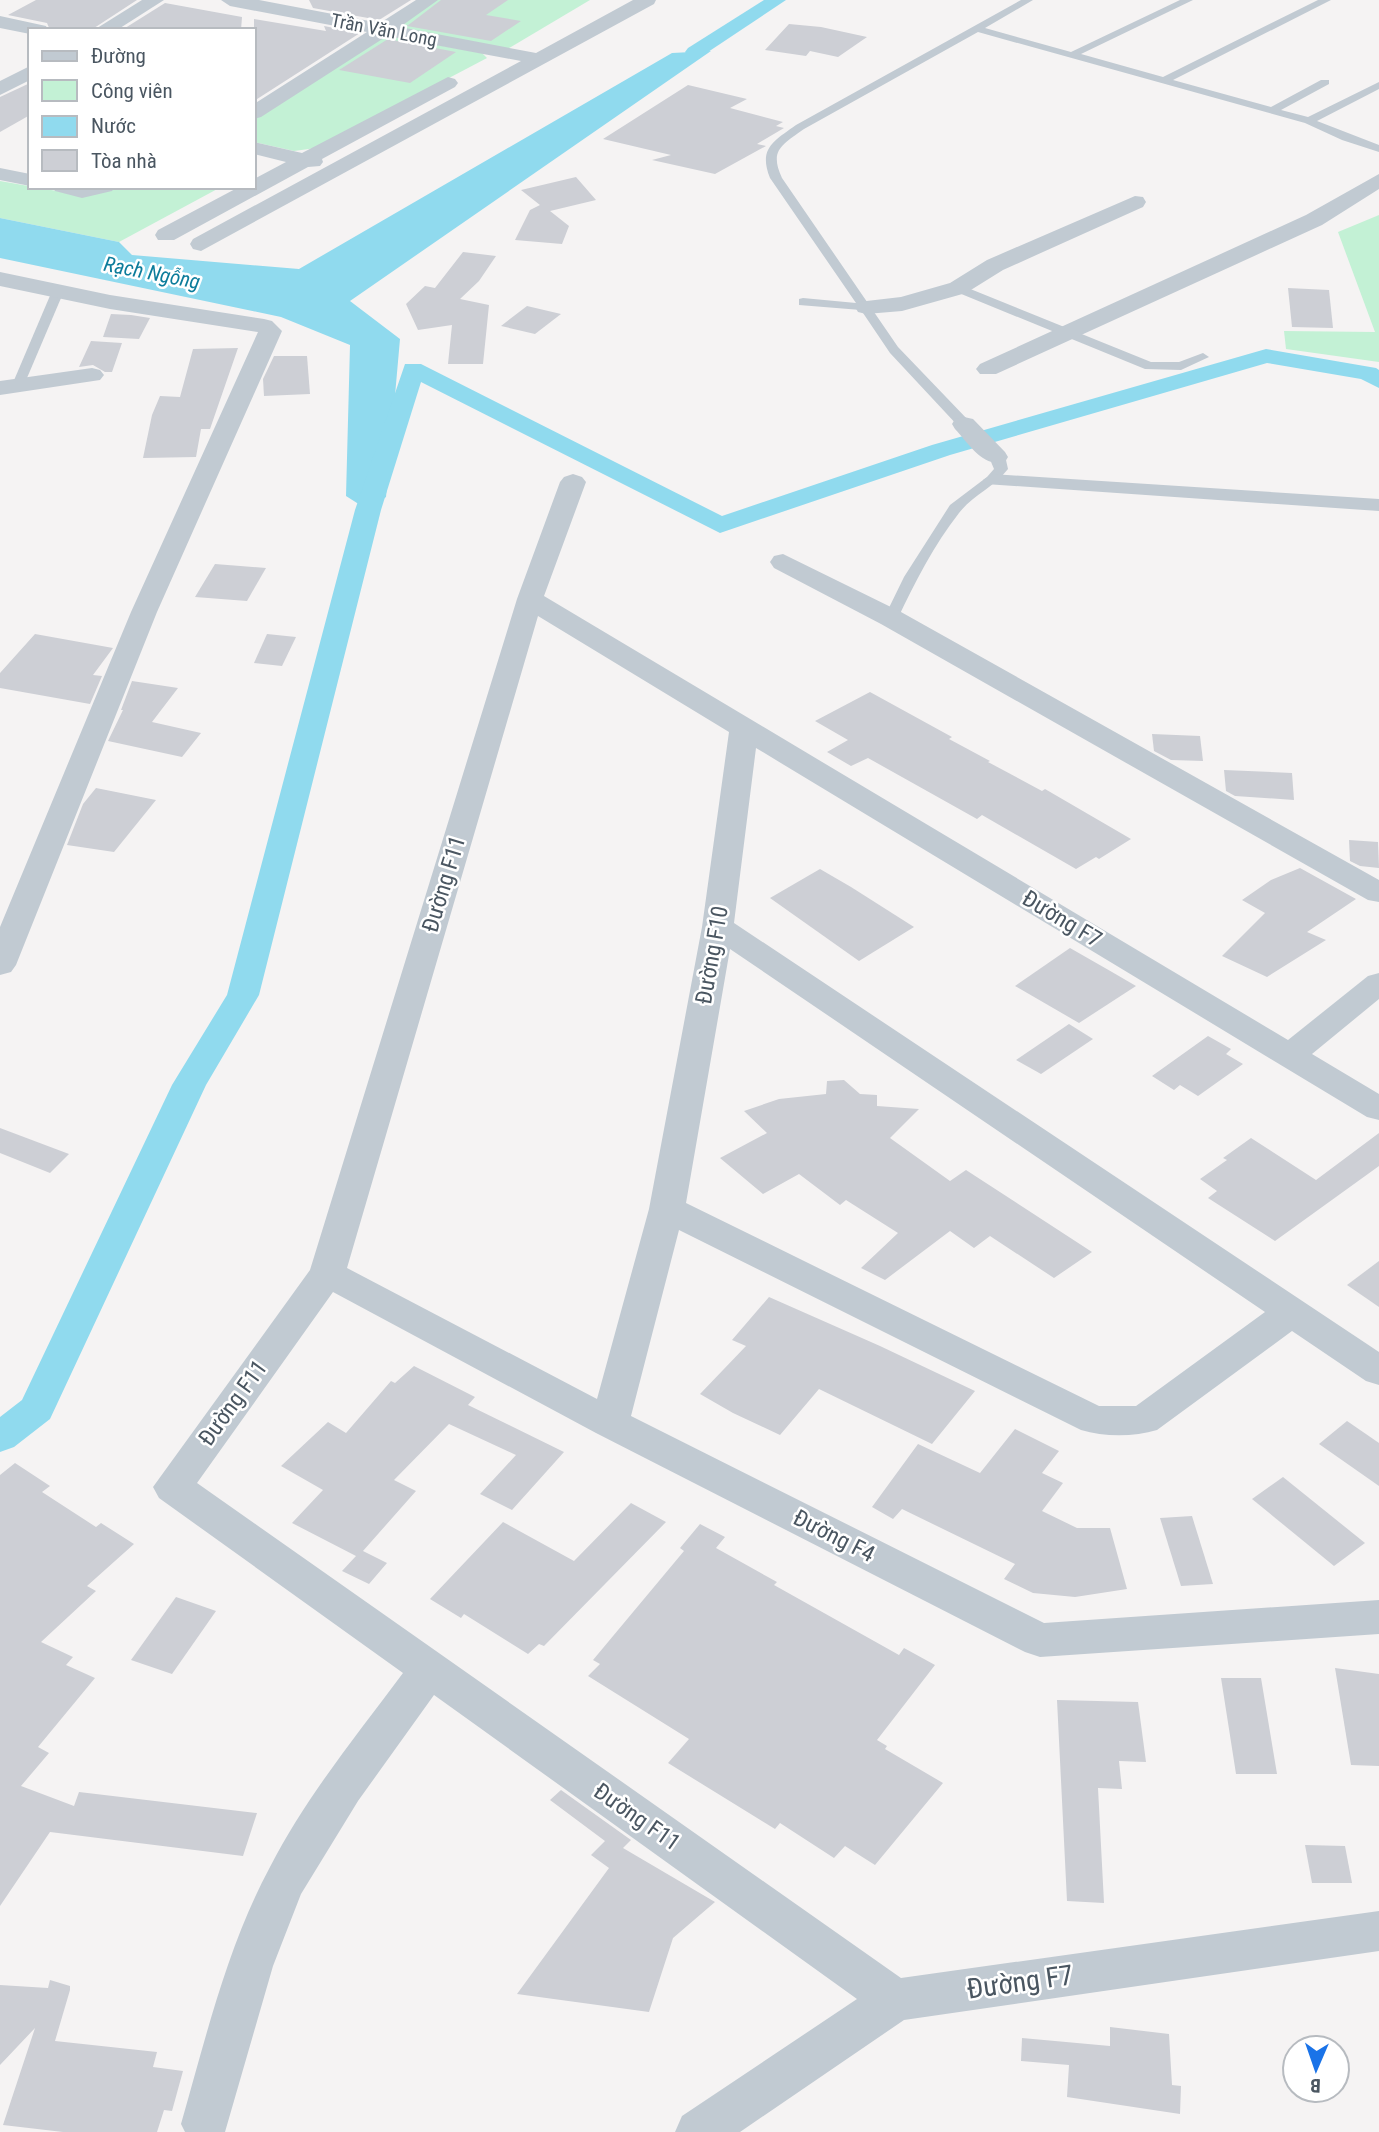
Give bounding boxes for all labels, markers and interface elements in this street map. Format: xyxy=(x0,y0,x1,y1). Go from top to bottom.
street label: Trần Văn Long xyxy=(329,8,439,52)
legend xyxy=(28,28,256,189)
text: Đường xyxy=(91,44,146,68)
text: Công viên xyxy=(91,79,173,103)
text: Nước xyxy=(91,114,136,138)
text: Tòa nhà xyxy=(91,149,157,173)
water label: Rạch Ngỗng xyxy=(102,252,202,294)
street label: Đường F11 xyxy=(417,833,471,935)
street label: Đường F7 xyxy=(1017,885,1107,953)
street label: Đường F10 xyxy=(690,904,734,1006)
street label: Đường F11 xyxy=(193,1355,273,1451)
street label: Đường F4 xyxy=(789,1504,879,1568)
street label: Đường F11 xyxy=(589,1777,685,1857)
street label: Đường F7 xyxy=(965,1958,1075,2006)
north arrow xyxy=(1281,2034,1351,2104)
text: B xyxy=(1310,2074,1321,2097)

